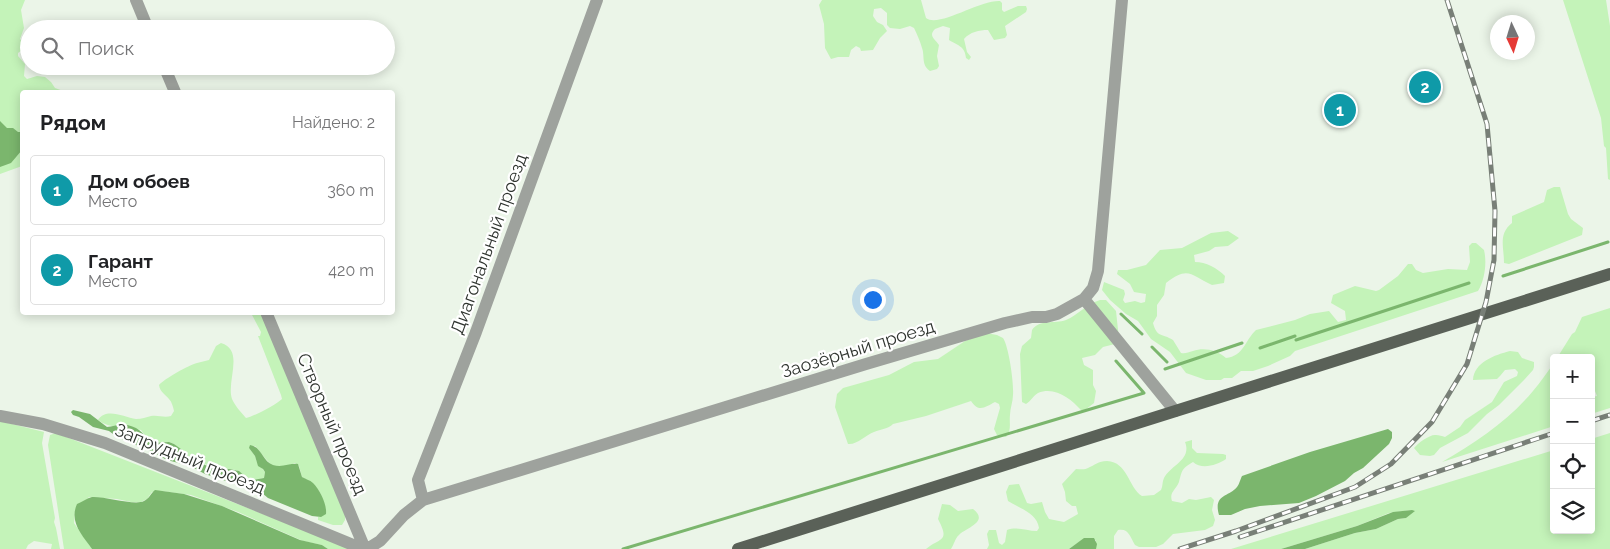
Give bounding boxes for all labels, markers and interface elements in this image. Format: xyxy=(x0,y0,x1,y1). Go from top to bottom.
north arrow xyxy=(1490,15,1535,60)
search box xyxy=(20,20,395,75)
icon: search xyxy=(38,34,66,62)
text: Поиск xyxy=(78,37,134,59)
pin: 2 xyxy=(1409,68,1441,106)
pin: 1 xyxy=(1324,91,1356,129)
text: Рядом xyxy=(40,110,106,135)
text: Найдено: 2 xyxy=(292,113,375,132)
street label: Диагональный проезд xyxy=(446,151,531,337)
text: Дом обоев xyxy=(88,170,190,192)
text: 1 xyxy=(53,181,61,200)
text: 360 m xyxy=(327,181,374,200)
text: Место xyxy=(88,192,137,211)
text: Гарант xyxy=(88,250,153,272)
text: 2 xyxy=(52,261,62,280)
text: 420 m xyxy=(328,261,374,280)
text: Место xyxy=(88,272,137,291)
your location xyxy=(860,287,886,313)
street label: Заозёрный проезд xyxy=(778,315,937,382)
street label: Створный проезд xyxy=(293,350,372,498)
map controls xyxy=(1550,354,1595,534)
button: + xyxy=(1550,354,1595,399)
button: − xyxy=(1550,399,1595,444)
street label: Запрудный проезд xyxy=(112,419,268,498)
button: locate xyxy=(1550,444,1595,489)
button: layers xyxy=(1550,489,1595,534)

